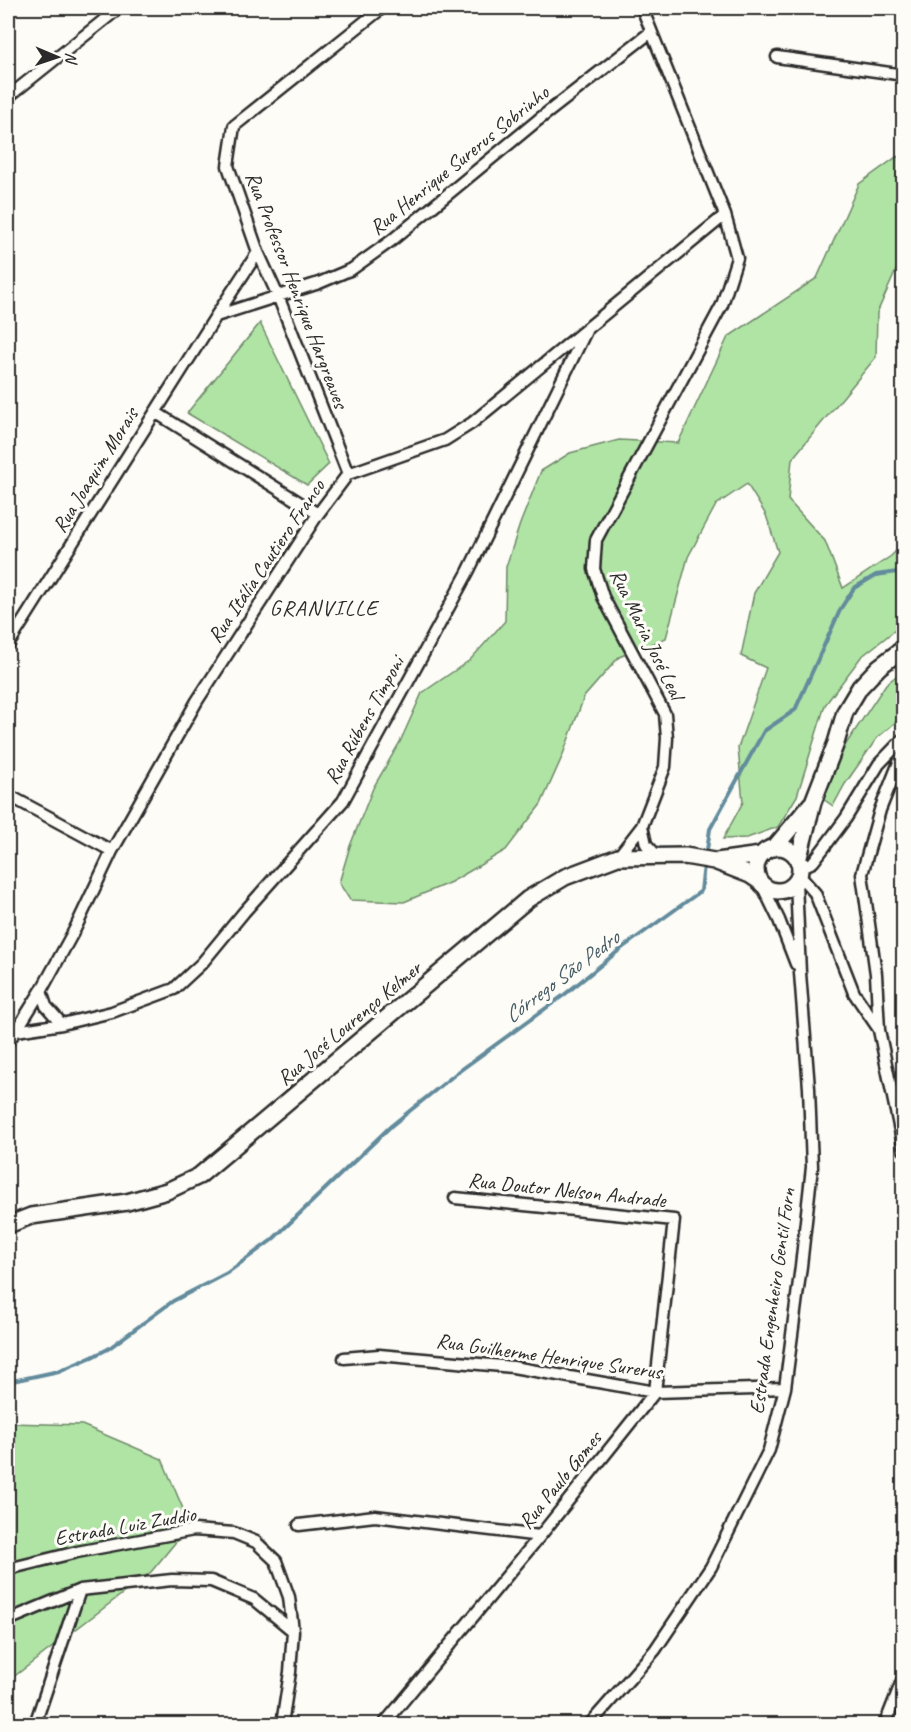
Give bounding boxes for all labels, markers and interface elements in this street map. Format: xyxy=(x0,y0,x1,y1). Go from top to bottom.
north arrow xyxy=(27,27,87,87)
text: N xyxy=(61,52,81,66)
street label: Rua Henrique Surerus Sobrinho xyxy=(364,79,555,240)
street label: Rua Professor Henrique Hargreaves xyxy=(240,168,355,414)
street label: Rua Joaquim Morais xyxy=(46,401,145,537)
street label: Rua Itália Cautiero Franco xyxy=(202,473,331,648)
street label: Rua Maria José Leal xyxy=(604,565,691,706)
district label: GRANVILLE xyxy=(269,594,380,622)
street label: Rua Rúbens Timponi xyxy=(318,649,411,788)
water label: Córrego São Pedro xyxy=(498,922,627,1029)
street label: Rua José Lourenço Kelmer xyxy=(272,954,427,1091)
street label: Rua Doutor Nelson Andrade xyxy=(467,1167,668,1213)
street label: Estrada Engenheiro Gentil Forn xyxy=(743,1186,801,1416)
street label: Rua Guilherme Henrique Surerus xyxy=(435,1327,665,1385)
street label: Rua Paulo Gomes xyxy=(513,1424,608,1534)
street label: Estrada Luiz Zuddio xyxy=(53,1501,199,1551)

